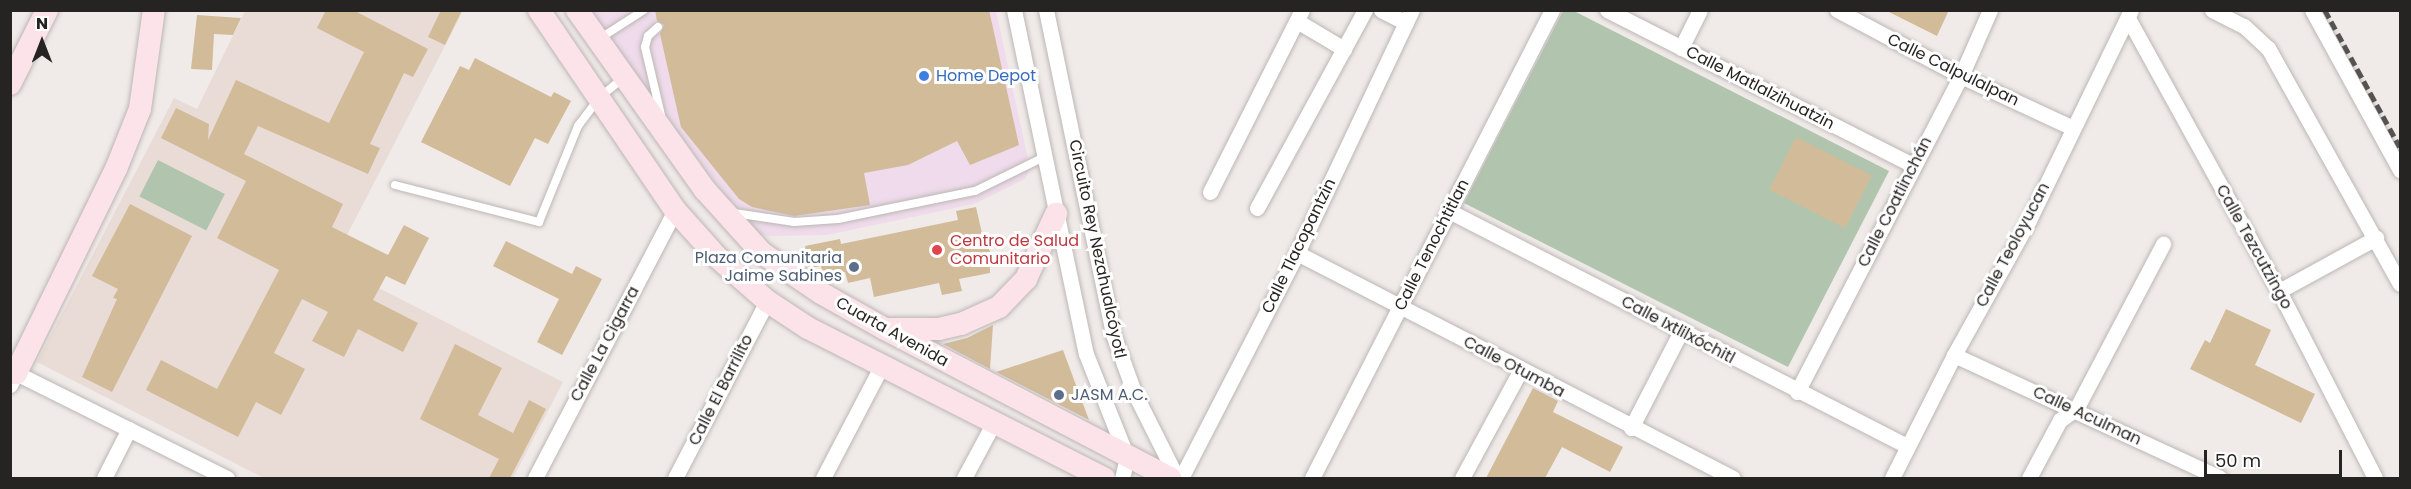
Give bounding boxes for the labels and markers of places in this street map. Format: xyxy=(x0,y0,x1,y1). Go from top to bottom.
place label: Home Depot xyxy=(936,66,1036,86)
marker: Home Depot xyxy=(917,69,931,83)
place label: Centro de Salud Comunitario xyxy=(950,231,1079,269)
marker: Centro de Salud Comunitario xyxy=(928,241,946,259)
place label: Plaza Comunitaria Jaime Sabines xyxy=(695,248,842,286)
marker: Plaza Comunitaria Jaime Sabines xyxy=(847,260,861,274)
place label: JASM A.C. xyxy=(1071,385,1148,405)
marker: JASM A.C. xyxy=(1052,388,1066,402)

